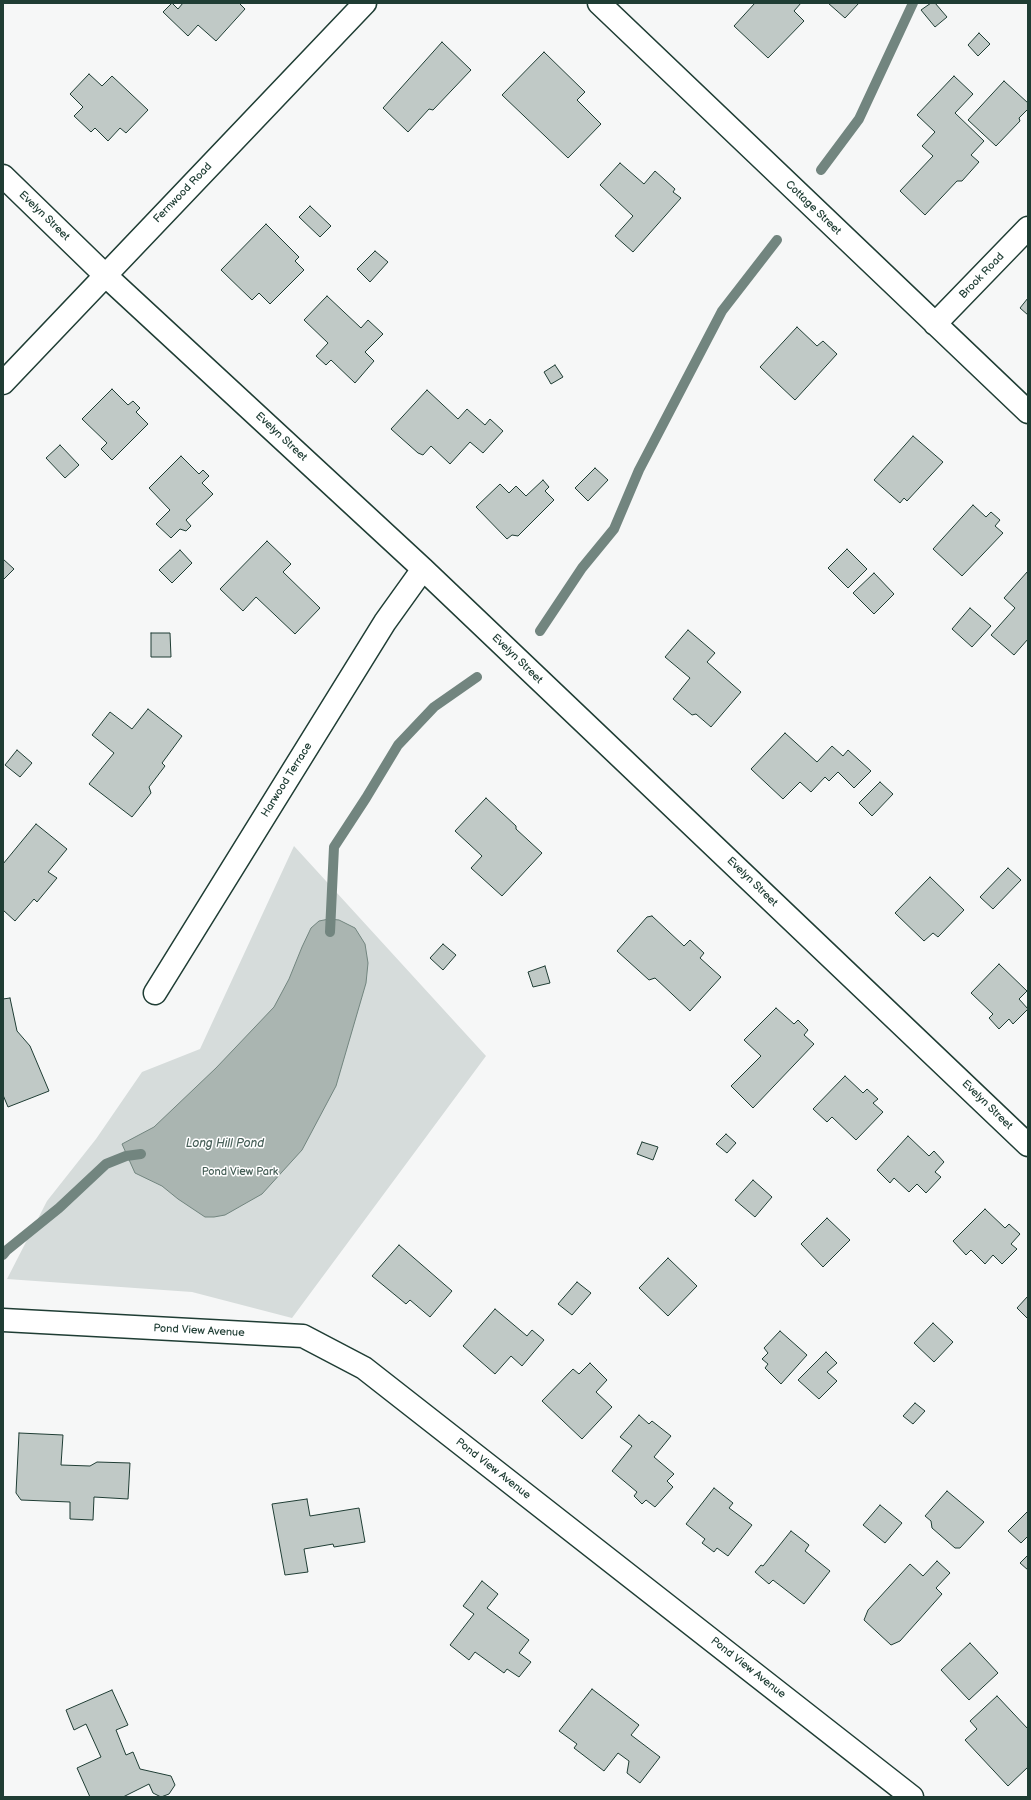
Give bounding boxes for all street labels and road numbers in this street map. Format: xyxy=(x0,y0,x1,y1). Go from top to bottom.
street label: Fernwood Road xyxy=(151,160,215,226)
street label: Cottage Street xyxy=(782,178,844,238)
street label: Evelyn Street xyxy=(16,188,72,244)
street label: Brook Road xyxy=(957,250,1007,302)
street label: Evelyn Street xyxy=(252,410,310,464)
street label: Evelyn Street xyxy=(489,631,545,687)
street label: Harwood Terrace xyxy=(259,740,315,820)
street label: Evelyn Street xyxy=(724,854,780,910)
street label: Evelyn Street xyxy=(959,1077,1015,1133)
street label: Pond View Avenue xyxy=(153,1322,245,1340)
street label: Pond View Avenue xyxy=(453,1436,533,1502)
street label: Pond View Avenue xyxy=(708,1635,788,1701)

